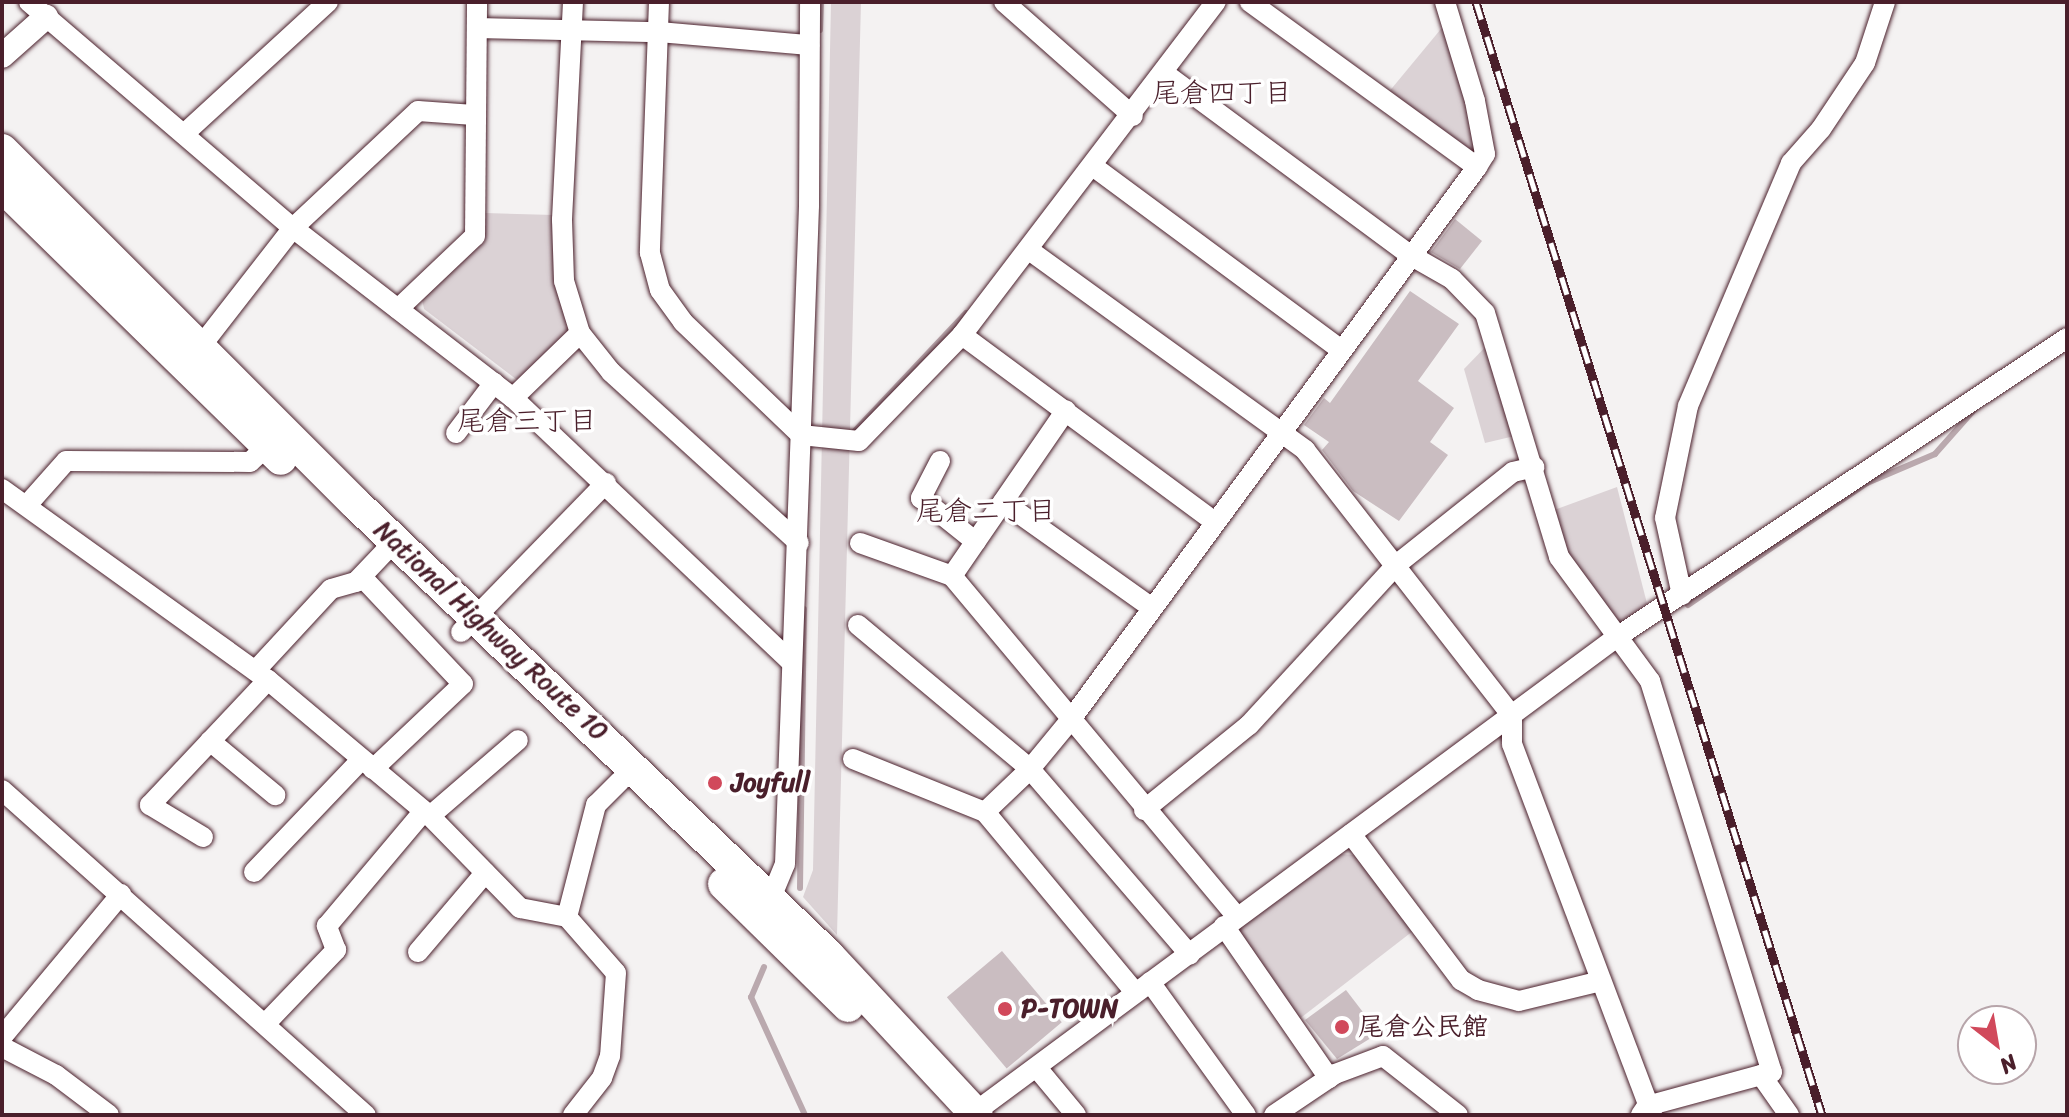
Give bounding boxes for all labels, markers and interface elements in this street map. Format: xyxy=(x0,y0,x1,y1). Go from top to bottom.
district label: 尾倉四丁目 xyxy=(1152,76,1292,110)
district label: 尾倉三丁目 xyxy=(457,404,597,438)
district label: 尾倉二丁目 xyxy=(916,494,1056,528)
street label: National Highway Route 10 xyxy=(368,514,614,748)
place label: Joyfull xyxy=(731,767,810,799)
marker: Joyfull xyxy=(706,774,724,792)
place label: P-TOWN xyxy=(1021,993,1118,1025)
marker: P-TOWN xyxy=(996,1000,1014,1018)
north arrow xyxy=(1957,1005,2037,1085)
place label: 尾倉公民館 xyxy=(1358,1011,1488,1043)
marker: 尾倉公民館 xyxy=(1333,1018,1351,1036)
text: N xyxy=(1992,1044,2025,1085)

